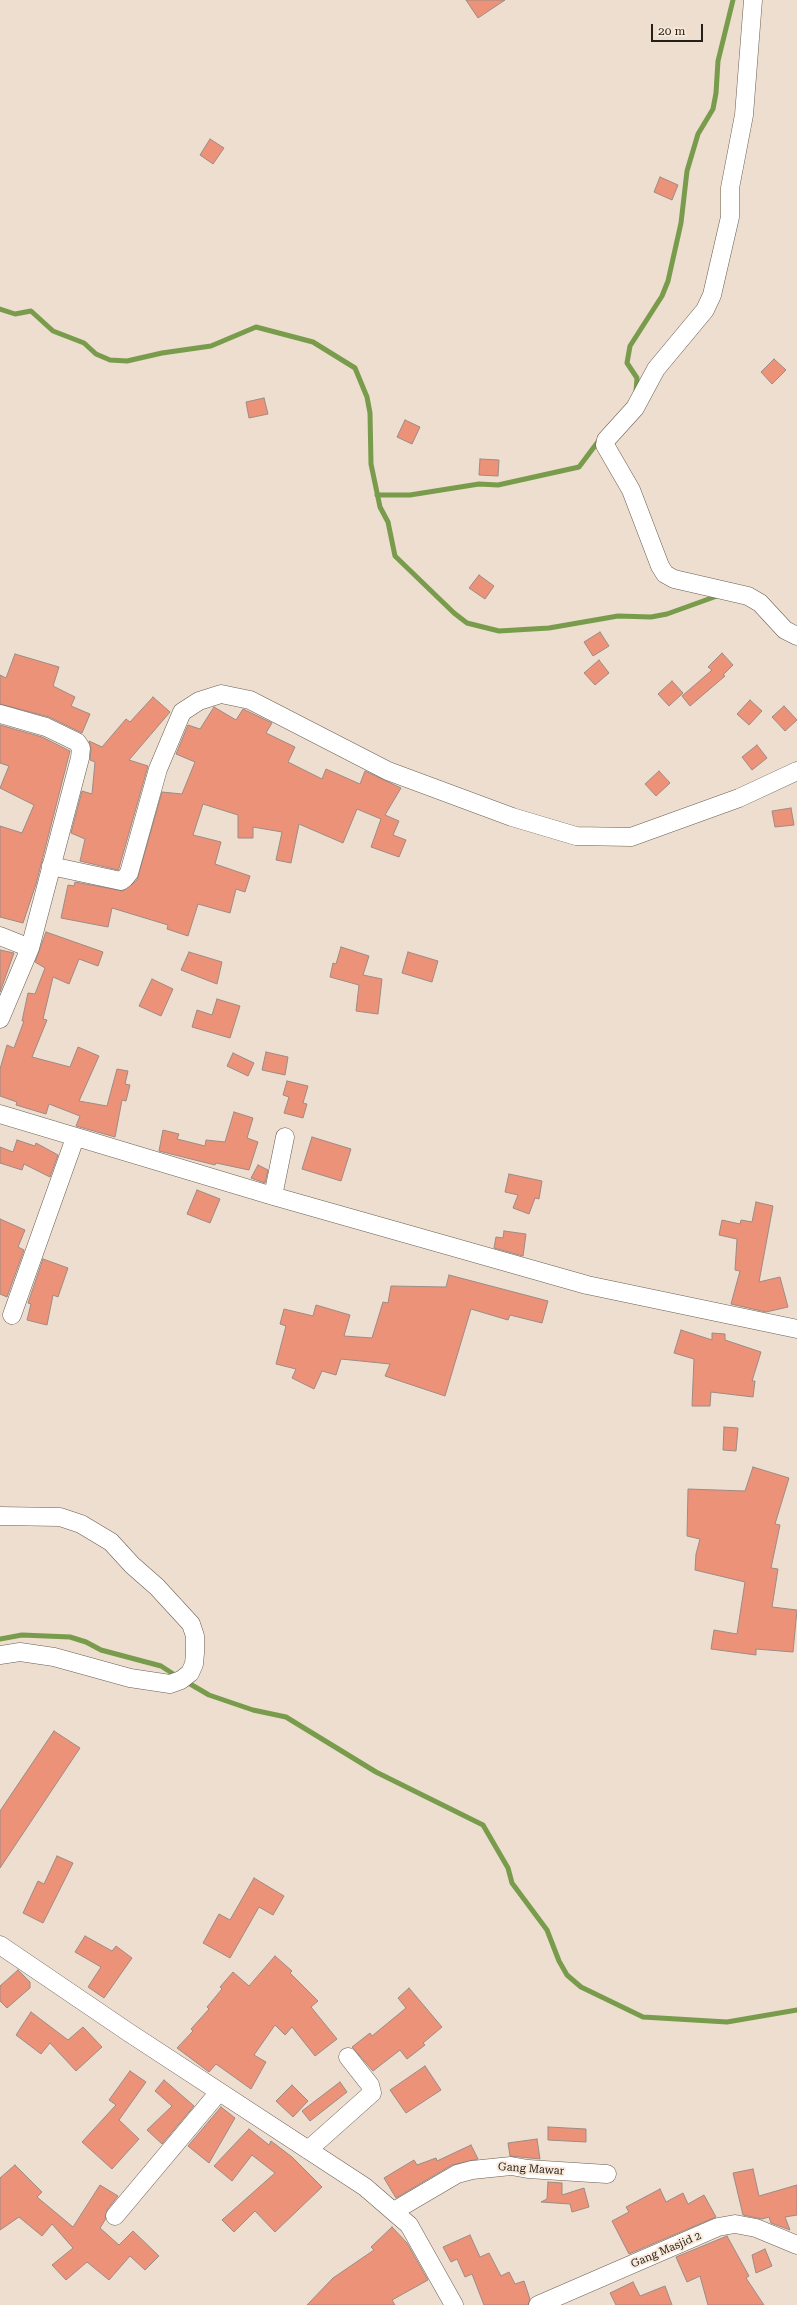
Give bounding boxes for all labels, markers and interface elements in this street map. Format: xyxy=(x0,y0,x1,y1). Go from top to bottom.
scale bar xyxy=(653,16,705,42)
text: 20 m xyxy=(658,24,685,38)
street label: Gang Mawar xyxy=(497,2160,565,2178)
street label: Gang Masjid 2 xyxy=(629,2229,703,2271)

